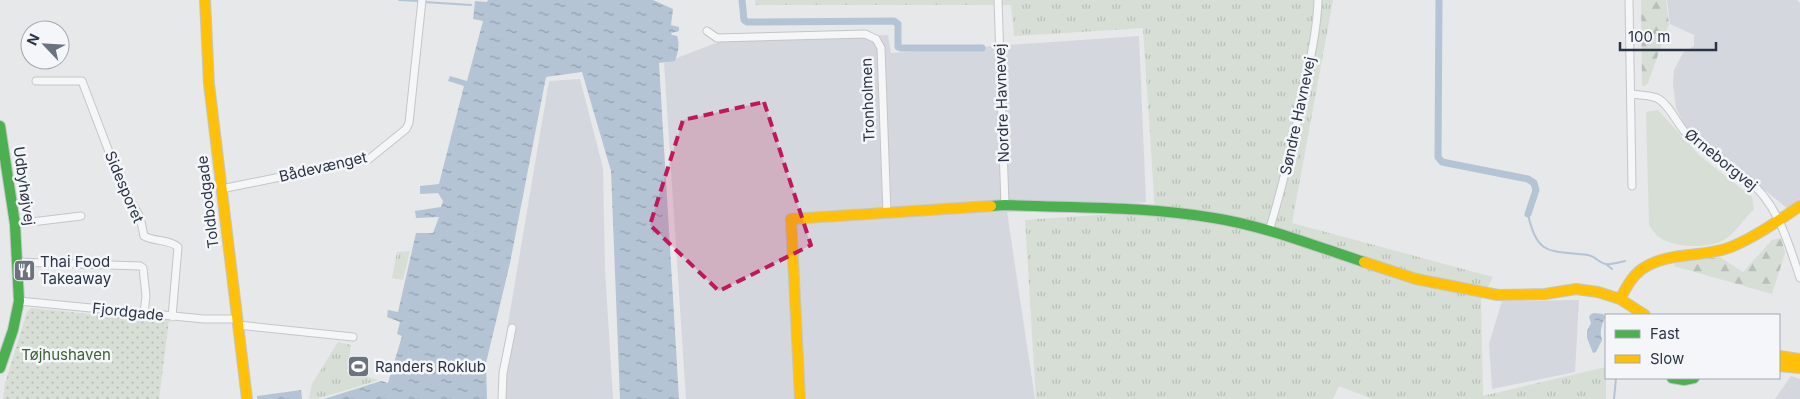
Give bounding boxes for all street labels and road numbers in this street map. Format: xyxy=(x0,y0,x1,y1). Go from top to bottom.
street label: Nordre Havnevej xyxy=(990,43,1013,163)
street label: Søndre Havnevej xyxy=(1276,55,1319,177)
street label: Tronholmen xyxy=(857,58,878,142)
street label: Ørneborgvej xyxy=(1681,124,1762,195)
street label: Udbyhøjvej xyxy=(10,145,39,227)
street label: Bådevænget xyxy=(277,147,369,186)
street label: Sidesporet xyxy=(101,148,148,226)
street label: Toldbodgade xyxy=(192,155,223,249)
street label: Fjordgade xyxy=(91,298,165,325)

